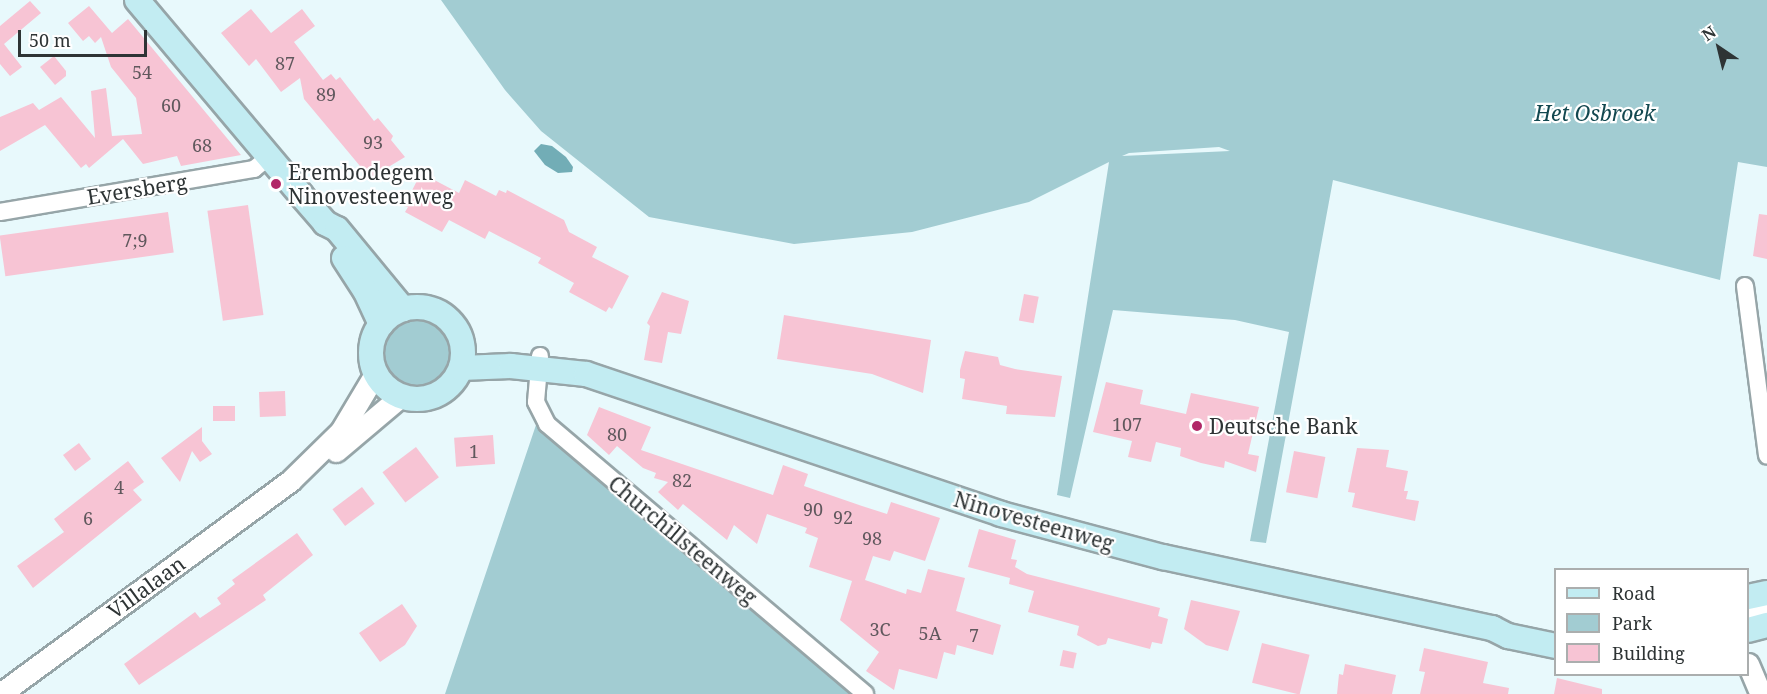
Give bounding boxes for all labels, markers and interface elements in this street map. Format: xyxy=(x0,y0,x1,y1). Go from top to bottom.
scale bar xyxy=(21,18,150,56)
north arrow xyxy=(1689,18,1749,78)
text: N xyxy=(1697,21,1720,46)
text: 50 m xyxy=(29,28,71,52)
house number: 87 xyxy=(275,52,295,74)
house number: 54 xyxy=(132,61,152,83)
house number: 89 xyxy=(316,83,336,105)
house number: 60 xyxy=(161,94,181,116)
park label: Het Osbroek xyxy=(1534,100,1656,126)
house number: 93 xyxy=(363,131,383,153)
house number: 68 xyxy=(192,134,212,156)
place label: Erembodegem Ninovesteenweg xyxy=(288,159,453,209)
street label: Eversberg xyxy=(85,169,189,209)
marker: Erembodegem Ninovesteenweg xyxy=(269,177,283,191)
house number: 7;9 xyxy=(122,229,148,251)
house number: 107 xyxy=(1112,413,1142,435)
place label: Deutsche Bank xyxy=(1209,413,1357,439)
marker: Deutsche Bank xyxy=(1190,419,1204,433)
house number: 80 xyxy=(607,423,627,445)
house number: 1 xyxy=(469,440,479,462)
house number: 82 xyxy=(672,469,692,491)
street label: Churchillsteenweg xyxy=(604,470,762,610)
house number: 4 xyxy=(114,476,124,498)
street label: Ninovesteenweg xyxy=(951,486,1117,556)
house number: 90 xyxy=(803,498,823,520)
house number: 92 xyxy=(833,506,853,528)
house number: 6 xyxy=(83,507,93,529)
house number: 98 xyxy=(862,527,882,549)
street label: Villalaan xyxy=(102,551,190,623)
legend xyxy=(1554,568,1749,676)
text: Road xyxy=(1612,581,1655,605)
text: Park xyxy=(1612,611,1652,635)
house number: 3C xyxy=(869,618,891,640)
house number: 5A xyxy=(919,622,941,644)
house number: 7 xyxy=(969,624,979,646)
text: Building xyxy=(1612,641,1685,665)

